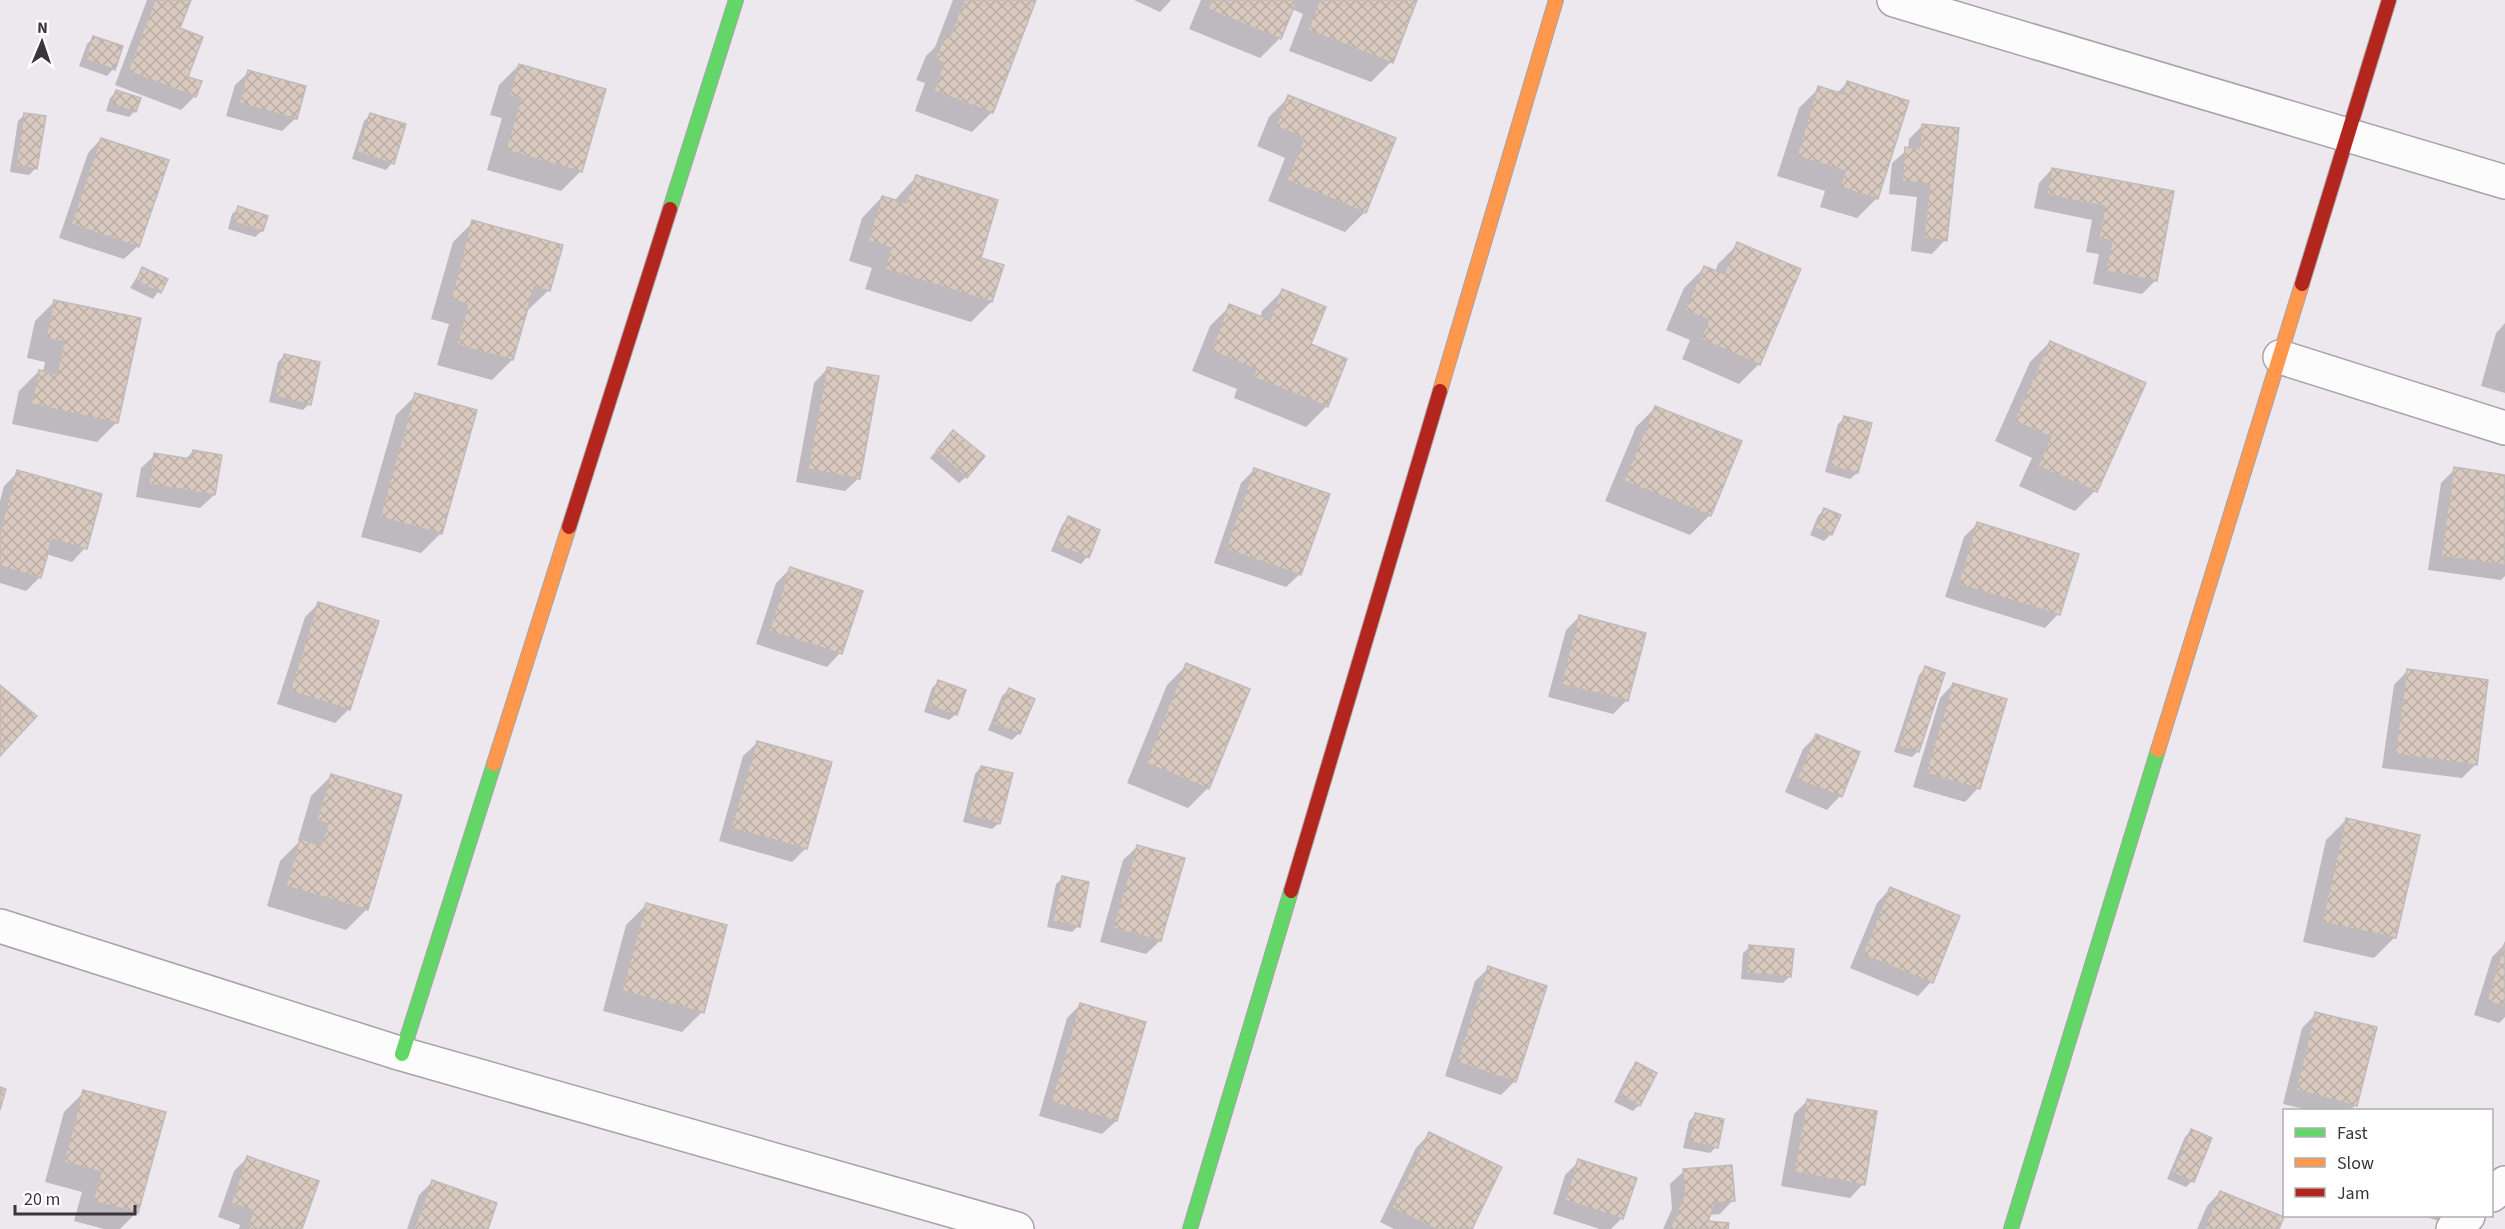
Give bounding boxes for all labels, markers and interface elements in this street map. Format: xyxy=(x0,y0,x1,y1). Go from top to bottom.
north arrow xyxy=(12,12,72,72)
text: N xyxy=(37,17,48,39)
legend xyxy=(2283,1109,2493,1217)
text: Fast xyxy=(2337,1121,2368,1146)
text: Slow xyxy=(2337,1151,2374,1176)
scale bar xyxy=(15,1178,135,1216)
text: Jam xyxy=(2337,1181,2370,1206)
text: 20 m xyxy=(24,1187,60,1212)

